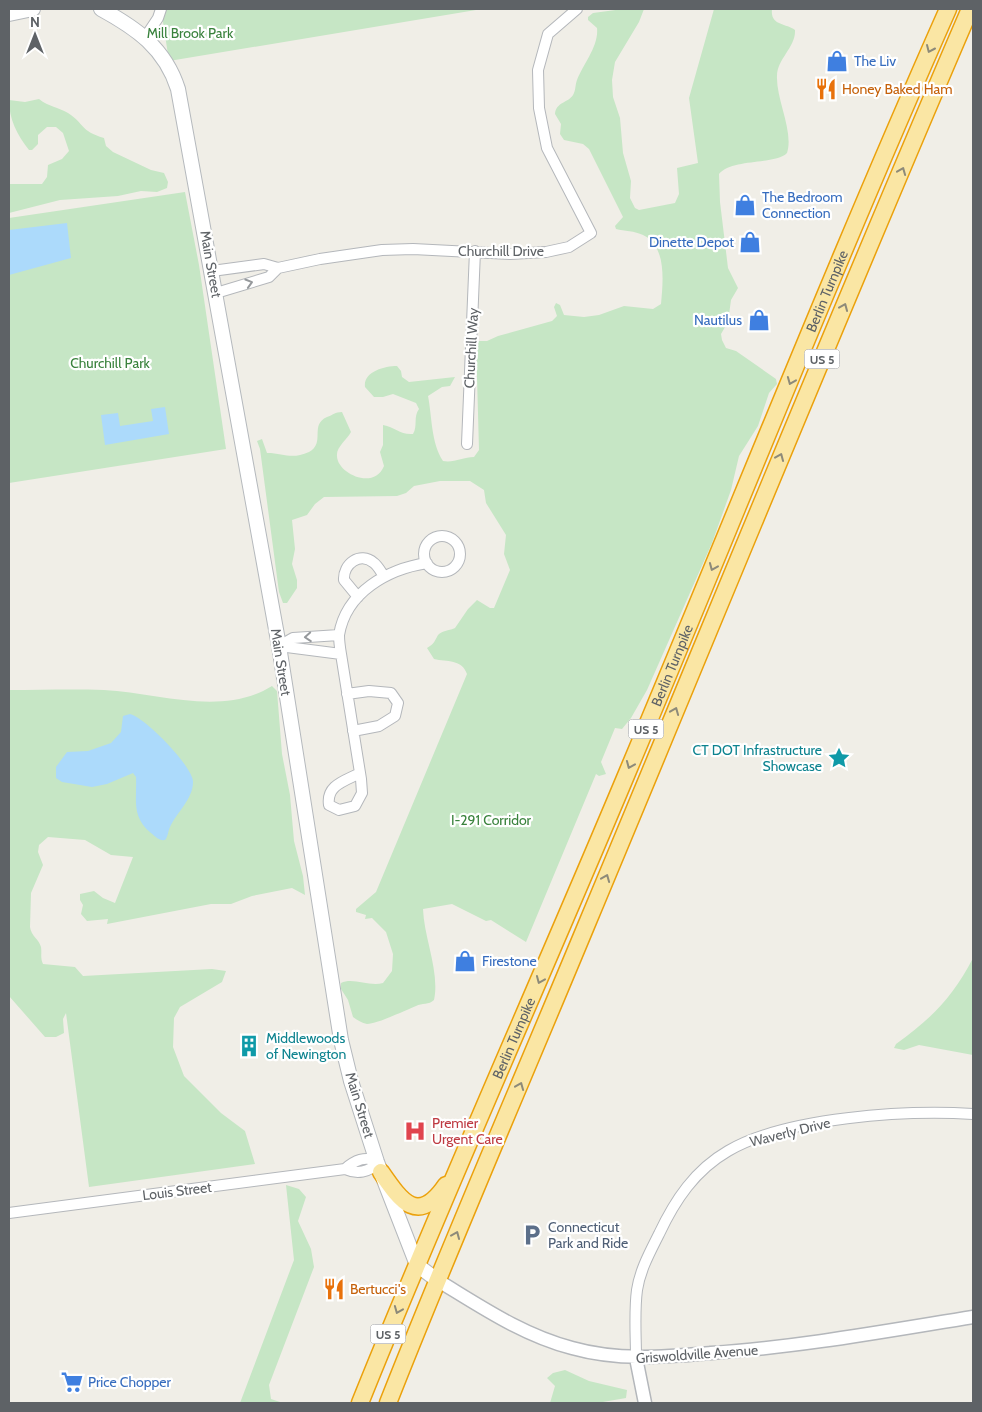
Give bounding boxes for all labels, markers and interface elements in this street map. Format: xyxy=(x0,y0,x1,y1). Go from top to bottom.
north arrow xyxy=(10,10,60,60)
text: N xyxy=(30,13,40,31)
park label: Mill Brook Park xyxy=(147,24,234,42)
one-way arrow xyxy=(926,44,937,53)
shop icon: The Liv xyxy=(824,48,850,74)
place label: The Liv xyxy=(854,52,896,70)
restaurant icon: Honey Baked Ham xyxy=(813,76,839,102)
place label: Honey Baked Ham xyxy=(842,80,952,98)
one-way arrow xyxy=(895,167,906,176)
place label: The Bedroom Connection xyxy=(762,188,843,222)
shop icon: The Bedroom Connection xyxy=(732,192,758,218)
street label: Main Street xyxy=(196,229,226,299)
shop icon: Dinette Depot xyxy=(737,229,763,255)
place label: Dinette Depot xyxy=(649,233,734,251)
street label: Churchill Drive xyxy=(458,242,544,260)
street label: Berlin Turnpike xyxy=(802,247,852,335)
one-way arrow xyxy=(244,278,252,288)
one-way arrow xyxy=(838,303,849,312)
street label: Churchill Way xyxy=(460,307,482,389)
shop icon: Nautilus xyxy=(746,307,772,333)
place label: Nautilus xyxy=(694,311,742,329)
road number: US 5 xyxy=(804,349,840,368)
park label: Churchill Park xyxy=(70,354,151,372)
one-way arrow xyxy=(786,376,797,385)
one-way arrow xyxy=(774,453,785,462)
one-way arrow xyxy=(709,562,720,571)
street label: Berlin Turnpike xyxy=(647,622,697,709)
street label: Main Street xyxy=(267,627,295,697)
one-way arrow xyxy=(304,631,312,642)
one-way arrow xyxy=(669,708,679,716)
road number: US 5 xyxy=(628,720,664,739)
place label: CT DOT Infrastructure Showcase xyxy=(693,741,822,775)
place icon: CT DOT Infrastructure Showcase xyxy=(826,745,852,771)
one-way arrow xyxy=(626,761,636,769)
park label: I-291 Corridor xyxy=(451,811,532,829)
one-way arrow xyxy=(600,874,610,883)
shop icon: Firestone xyxy=(452,948,478,974)
place label: Firestone xyxy=(482,952,537,970)
one-way arrow xyxy=(535,975,546,984)
street label: Berlin Turnpike xyxy=(488,995,539,1082)
place label: Middlewoods of Newington xyxy=(266,1029,347,1063)
building icon: Middlewoods of Newington xyxy=(236,1033,262,1059)
street label: Main Street xyxy=(341,1070,379,1140)
one-way arrow xyxy=(514,1082,524,1091)
street label: Waverly Drive xyxy=(748,1113,832,1151)
place label: Premier Urgent Care xyxy=(432,1114,503,1148)
hospital icon: Premier Urgent Care xyxy=(402,1118,428,1144)
street label: Louis Street xyxy=(141,1178,213,1204)
place label: Connecticut Park and Ride xyxy=(548,1218,628,1252)
parking icon: Connecticut Park and Ride xyxy=(519,1222,545,1248)
one-way arrow xyxy=(450,1231,460,1240)
restaurant icon: Bertucci's xyxy=(321,1276,347,1302)
place label: Bertucci's xyxy=(350,1280,406,1298)
one-way arrow xyxy=(394,1305,405,1314)
road number: US 5 xyxy=(370,1325,406,1344)
street label: Griswoldville Avenue xyxy=(635,1341,759,1367)
supermarket icon: Price Chopper xyxy=(59,1369,85,1395)
place label: Price Chopper xyxy=(88,1373,172,1391)

